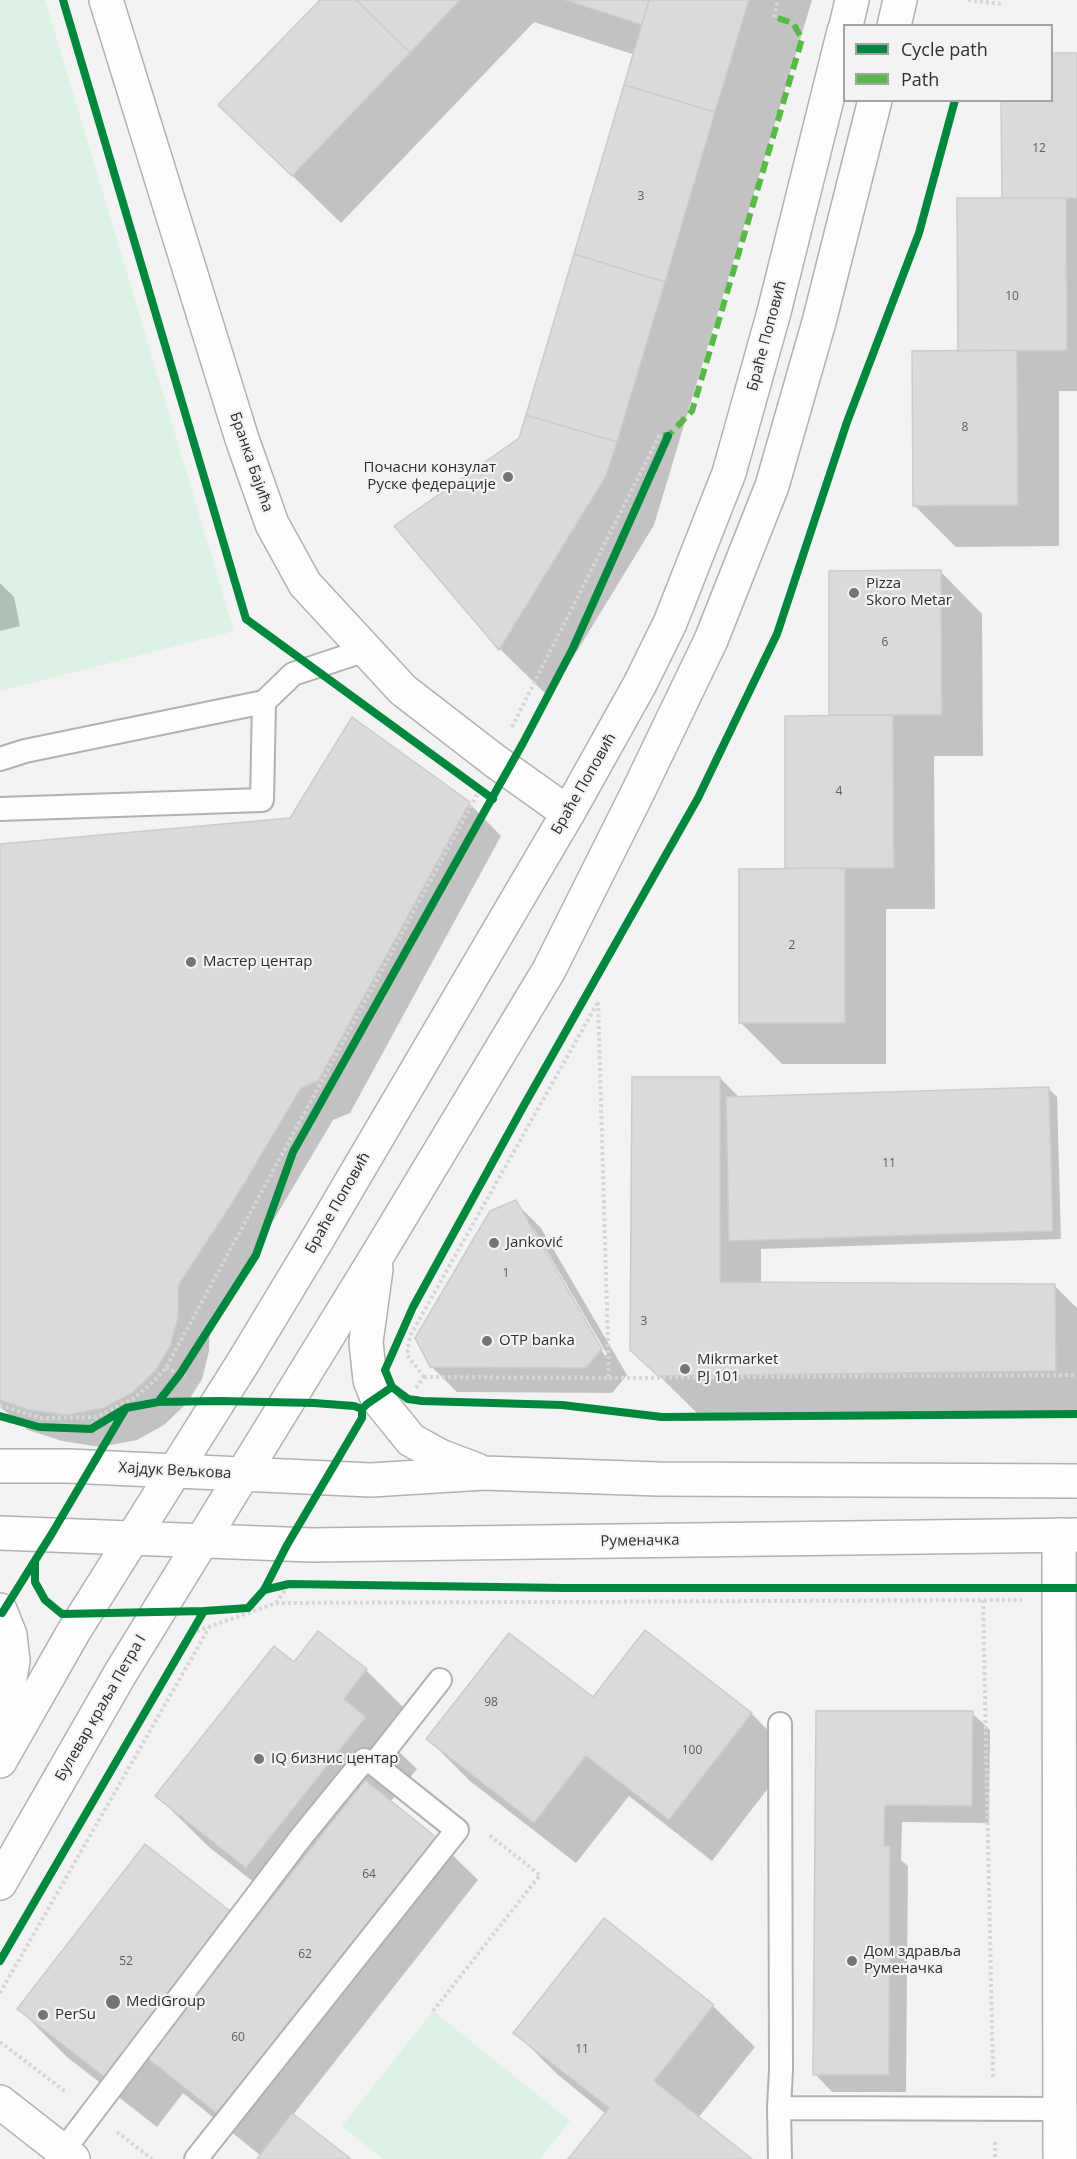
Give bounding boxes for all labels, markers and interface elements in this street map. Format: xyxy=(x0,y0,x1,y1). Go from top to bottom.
legend xyxy=(843,24,1053,102)
text: Cycle path xyxy=(901,37,988,61)
text: Path xyxy=(901,67,939,91)
house number: 12 xyxy=(1032,142,1046,156)
house number: 3 xyxy=(638,190,644,204)
street label: Браће Поповић xyxy=(744,279,790,393)
house number: 10 xyxy=(1005,290,1019,304)
street label: Бранка Бајића xyxy=(225,410,277,514)
house number: 8 xyxy=(962,421,968,435)
place label: Почасни конзулат Руске федерације xyxy=(363,459,496,494)
marker: Почасни конзулат Руске федерације xyxy=(501,470,515,484)
place label: Pizza Skoro Metar xyxy=(866,575,952,610)
marker: Pizza Skoro Metar xyxy=(847,586,861,600)
house number: 6 xyxy=(882,636,888,650)
street label: Браће Поповић xyxy=(548,730,620,838)
house number: 4 xyxy=(836,785,842,799)
house number: 2 xyxy=(789,939,795,953)
place label: Мастер центар xyxy=(203,953,312,971)
marker: Мастер центар xyxy=(184,955,198,969)
street label: Браће Поповић xyxy=(302,1149,374,1257)
house number: 11 xyxy=(882,1157,896,1171)
place label: Janković xyxy=(506,1234,563,1252)
marker: Janković xyxy=(487,1236,501,1250)
house number: 1 xyxy=(503,1267,509,1281)
house number: 3 xyxy=(641,1315,647,1329)
place label: OTP banka xyxy=(499,1332,575,1350)
marker: OTP banka xyxy=(480,1334,494,1348)
place label: Mikrmarket PJ 101 xyxy=(697,1351,778,1386)
marker: Mikrmarket PJ 101 xyxy=(678,1362,692,1376)
street label: Хајдук Вељкова xyxy=(118,1459,232,1483)
street label: Руменачка xyxy=(600,1531,680,1551)
street label: Булевар краља Петра I xyxy=(52,1632,150,1784)
house number: 98 xyxy=(484,1696,498,1710)
house number: 100 xyxy=(682,1744,702,1758)
place label: IQ бизнис центар xyxy=(271,1750,398,1768)
marker: IQ бизнис центар xyxy=(252,1752,266,1766)
house number: 64 xyxy=(362,1868,376,1882)
place label: Дом здравља Руменачка xyxy=(864,1943,961,1978)
house number: 62 xyxy=(298,1948,312,1962)
marker: Дом здравља Руменачка xyxy=(845,1954,859,1968)
house number: 52 xyxy=(119,1955,133,1969)
marker: MediGroup xyxy=(104,1993,122,2011)
place label: MediGroup xyxy=(126,1993,205,2011)
place label: PerSu xyxy=(55,2006,96,2024)
marker: PerSu xyxy=(36,2008,50,2022)
house number: 60 xyxy=(231,2031,245,2045)
house number: 11 xyxy=(575,2043,589,2057)

